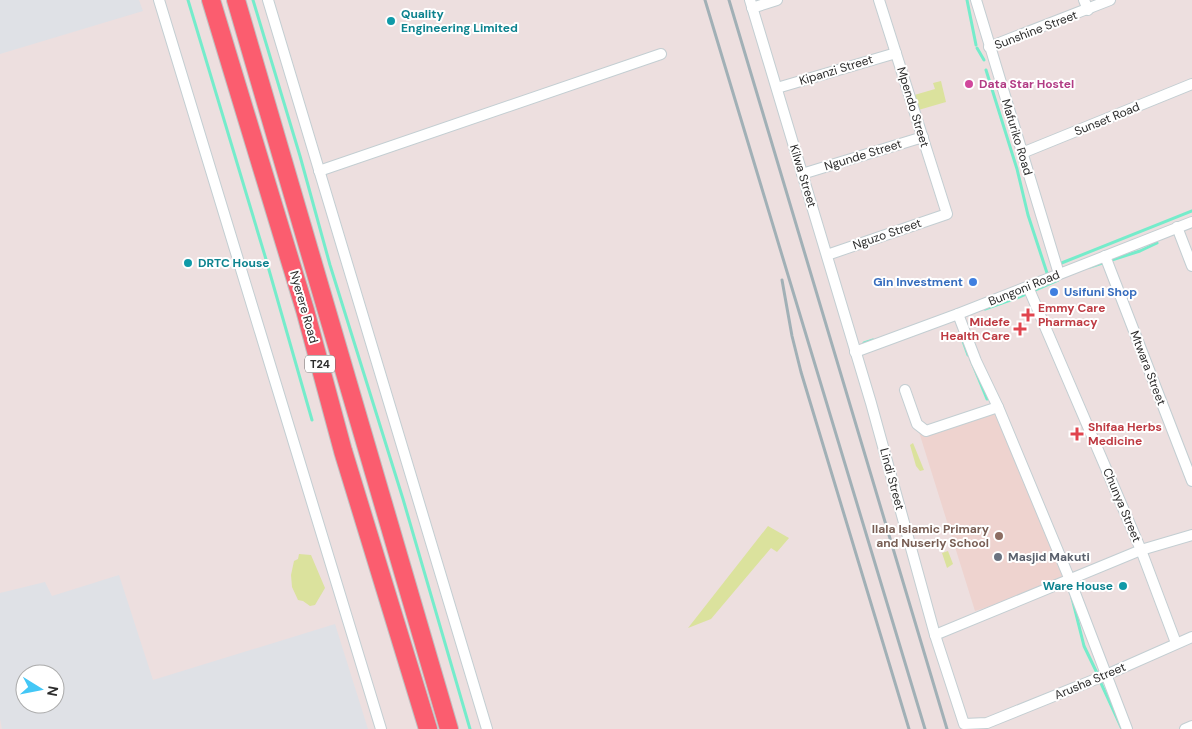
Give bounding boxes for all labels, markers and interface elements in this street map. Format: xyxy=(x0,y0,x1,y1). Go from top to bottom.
place label: Quality Engineering Limited xyxy=(401,6,518,36)
street label: Sunshine Street xyxy=(992,7,1080,53)
marker: Quality Engineering Limited xyxy=(385,15,397,27)
street label: Kipanzi Street xyxy=(797,51,875,89)
street label: Mpendo Street xyxy=(893,65,933,149)
place label: Data Star Hostel xyxy=(979,76,1074,92)
marker: Data Star Hostel xyxy=(963,78,975,90)
street label: Mafuriko Road xyxy=(998,97,1036,177)
street label: Sunset Road xyxy=(1072,99,1142,139)
street label: Ngunde Street xyxy=(822,136,904,174)
street label: Kilwa Street xyxy=(786,142,820,210)
street label: Nguzo Street xyxy=(851,215,924,253)
place label: DRTC House xyxy=(198,255,270,271)
marker: DRTC House xyxy=(182,257,194,269)
street label: Bungoni Road xyxy=(986,266,1062,310)
street label: Nyerere Road xyxy=(286,269,322,345)
place label: Gin Investment xyxy=(873,274,963,290)
marker: Gin Investment xyxy=(967,276,979,288)
place label: Usifuni Shop xyxy=(1064,284,1137,300)
marker: Usifuni Shop xyxy=(1048,286,1060,298)
place label: Emmy Care Pharmacy xyxy=(1038,300,1105,330)
marker: Emmy Care Pharmacy xyxy=(1022,309,1034,321)
place label: Midefe Health Care xyxy=(941,314,1010,344)
marker: Midefe Health Care xyxy=(1014,323,1026,335)
street label: Mtwara Street xyxy=(1126,329,1170,408)
road number: T24 xyxy=(305,356,335,372)
place label: Shifaa Herbs Medicine xyxy=(1088,419,1162,449)
marker: Shifaa Herbs Medicine xyxy=(1070,427,1084,441)
street label: Lindi Street xyxy=(876,446,908,512)
street label: Chunya Street xyxy=(1099,465,1145,545)
place label: Ilala Islamic Primary and Nuserly School xyxy=(872,521,990,551)
marker: Ilala Islamic Primary and Nuserly School xyxy=(993,530,1005,542)
place label: Masjid Makuti xyxy=(1008,549,1090,565)
marker: Masjid Makuti xyxy=(992,551,1004,563)
place label: Ware House xyxy=(1043,578,1113,594)
marker: Ware House xyxy=(1117,580,1129,592)
street label: Arusha Street xyxy=(1052,659,1128,703)
north arrow xyxy=(15,664,65,714)
text: N xyxy=(43,685,63,698)

